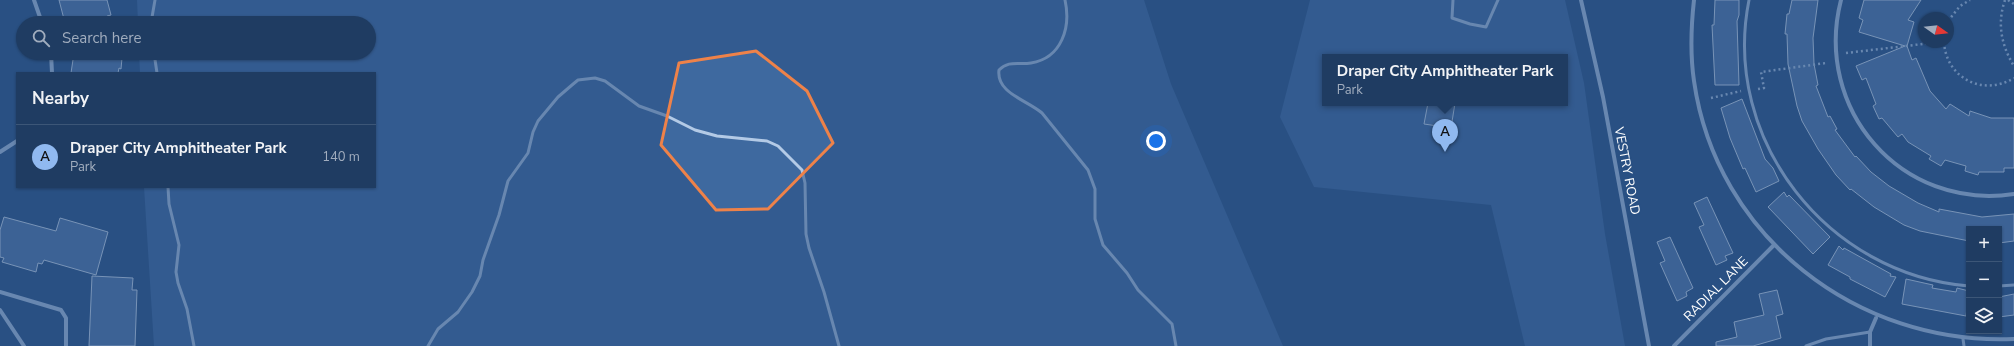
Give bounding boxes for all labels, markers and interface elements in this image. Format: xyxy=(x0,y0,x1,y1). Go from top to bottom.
north arrow xyxy=(1918,12,1954,48)
search box xyxy=(16,16,376,60)
icon: search xyxy=(30,27,52,49)
text: Search here xyxy=(62,28,142,48)
popup xyxy=(1322,54,1568,106)
text: Draper City Amphitheater Park xyxy=(1337,61,1553,81)
text: Park xyxy=(1337,81,1363,99)
text: Nearby xyxy=(32,87,89,110)
pin: A xyxy=(1432,119,1458,152)
street label: VESTRY ROAD xyxy=(1609,124,1644,217)
your location xyxy=(1146,131,1166,151)
text: Draper City Amphitheater Park xyxy=(70,138,286,158)
text: A xyxy=(40,148,50,166)
text: 140 m xyxy=(322,148,360,166)
text: Park xyxy=(70,158,96,176)
map controls xyxy=(1966,226,2002,334)
button: + xyxy=(1966,226,2002,262)
street label: RADIAL LANE xyxy=(1680,253,1752,325)
button: − xyxy=(1966,262,2002,298)
button: layers xyxy=(1966,298,2002,334)

